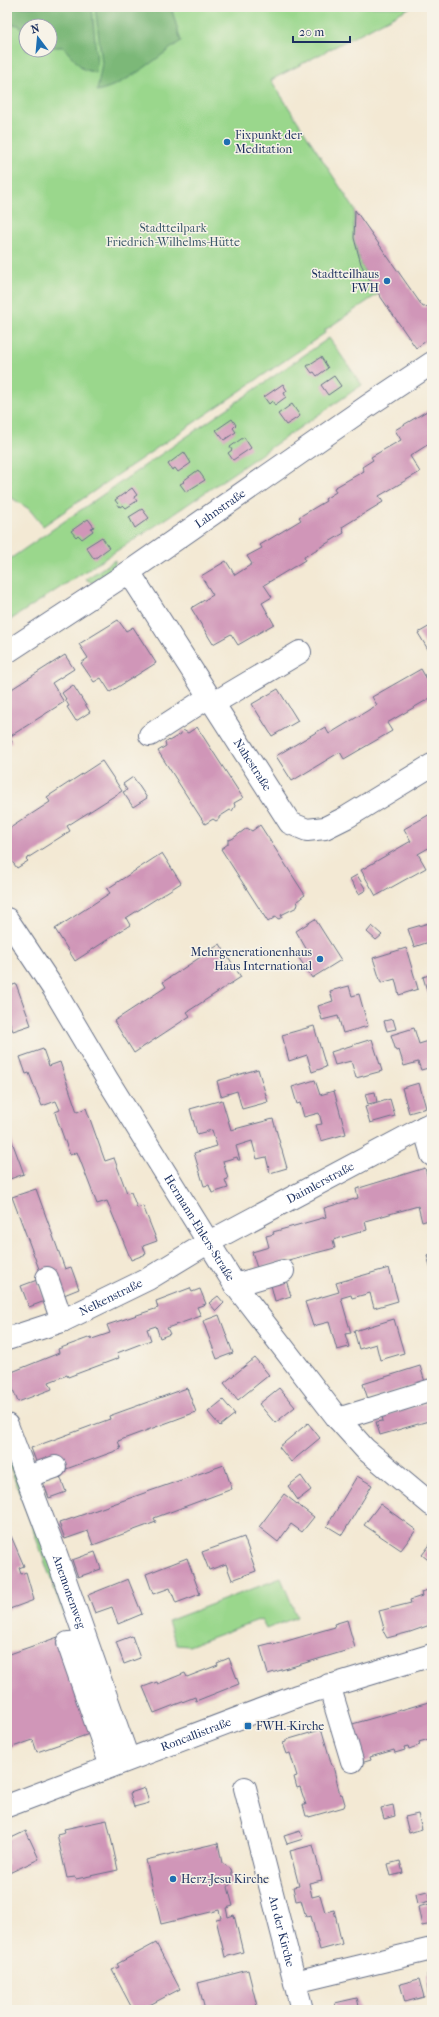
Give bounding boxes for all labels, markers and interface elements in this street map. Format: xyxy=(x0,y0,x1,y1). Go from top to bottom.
north arrow xyxy=(18,18,58,58)
scale bar xyxy=(293,18,350,44)
text: N xyxy=(30,21,42,36)
text: 20 m xyxy=(299,25,324,39)
place label: Fixpunkt der Meditation xyxy=(235,128,303,156)
marker: Fixpunkt der Meditation xyxy=(222,137,232,147)
park label: Stadtteilpark Friedrich-Wilhelms-Hütte xyxy=(106,221,240,249)
place label: Stadtteilhaus FWH xyxy=(312,267,380,295)
marker: Stadtteilhaus FWH xyxy=(382,276,392,286)
street label: Lahnstraße xyxy=(192,486,248,531)
street label: Nahestraße xyxy=(231,736,274,793)
place label: Mehrgenerationenhaus Haus International xyxy=(191,945,313,973)
marker: Mehrgenerationenhaus Haus International xyxy=(315,954,325,964)
street label: Daimlerstraße xyxy=(284,1159,356,1206)
street label: Hermann-Ehlers-Straße xyxy=(161,1172,238,1284)
street label: Nelkenstraße xyxy=(77,1276,145,1319)
street label: Anemonenweg xyxy=(50,1552,89,1631)
street label: Roncallistraße xyxy=(159,1715,233,1754)
place label: FWH.-Kirche xyxy=(256,1719,324,1733)
marker: FWH.-Kirche xyxy=(243,1721,253,1731)
place label: Herz-Jesu Kirche xyxy=(181,1872,269,1886)
marker: Herz-Jesu Kirche xyxy=(168,1874,178,1884)
street label: An der Kirche xyxy=(266,1893,298,1968)

